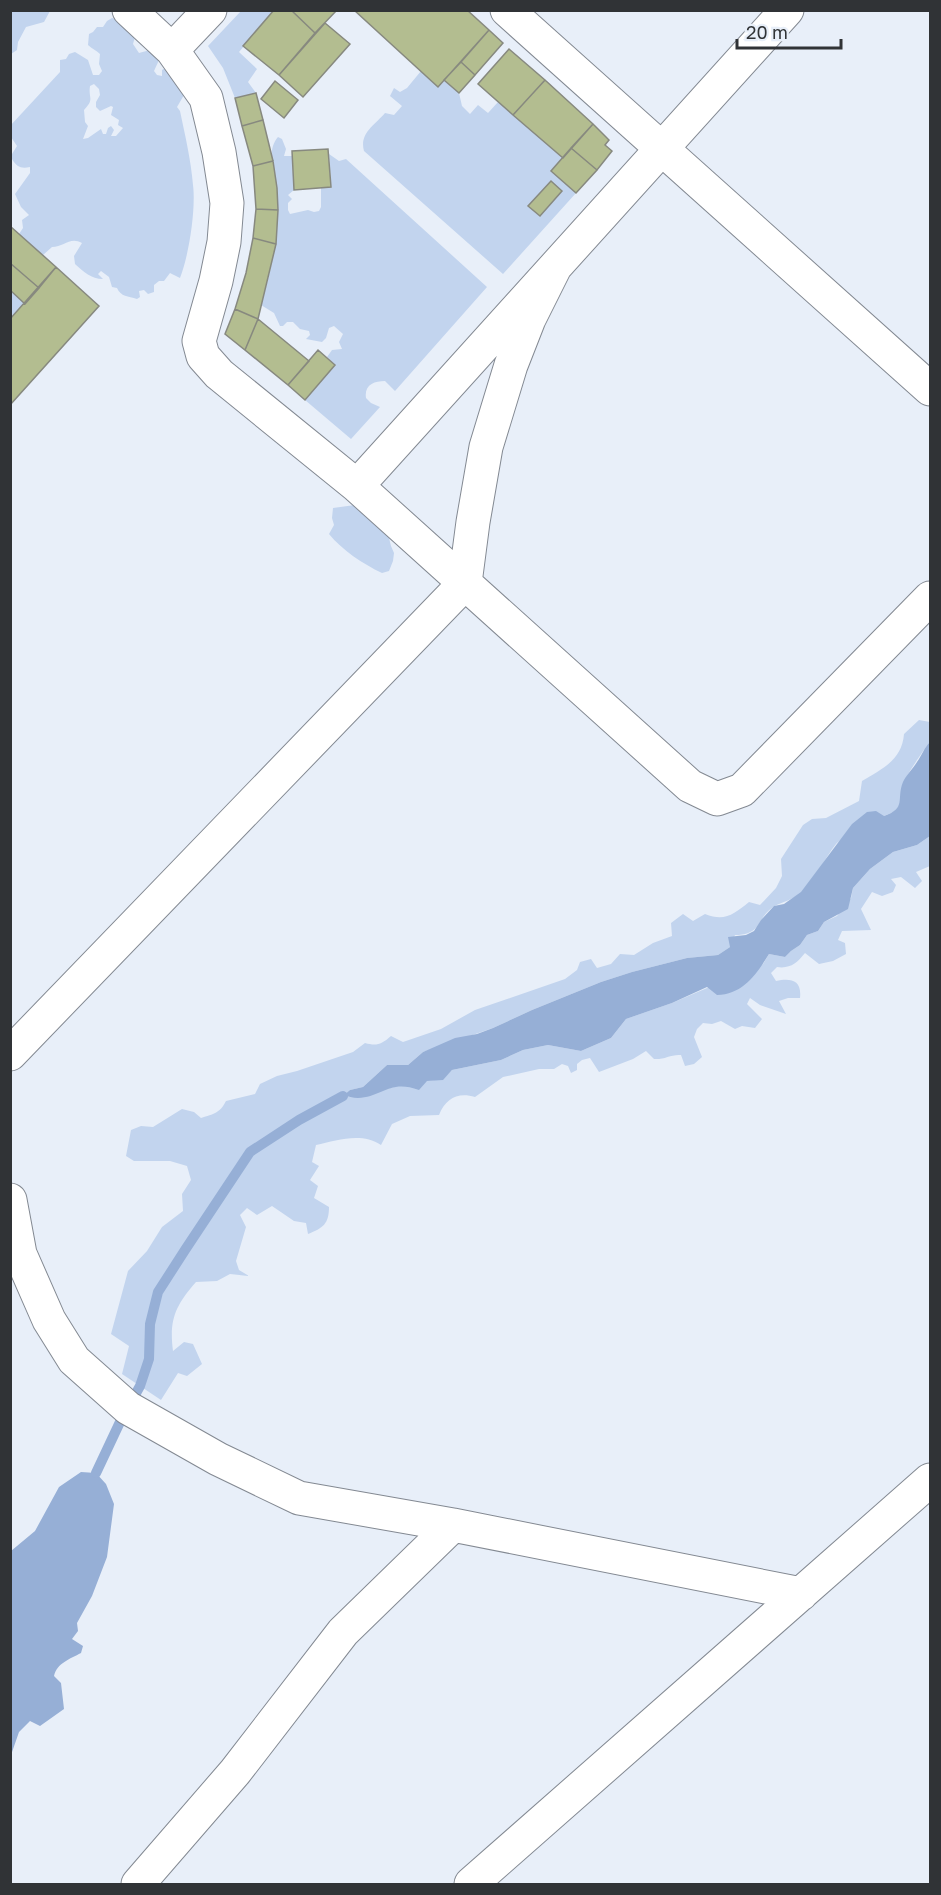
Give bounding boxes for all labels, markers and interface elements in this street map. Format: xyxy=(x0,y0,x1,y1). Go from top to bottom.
scale bar xyxy=(737,12,840,50)
text: 20 m xyxy=(746,21,788,43)

